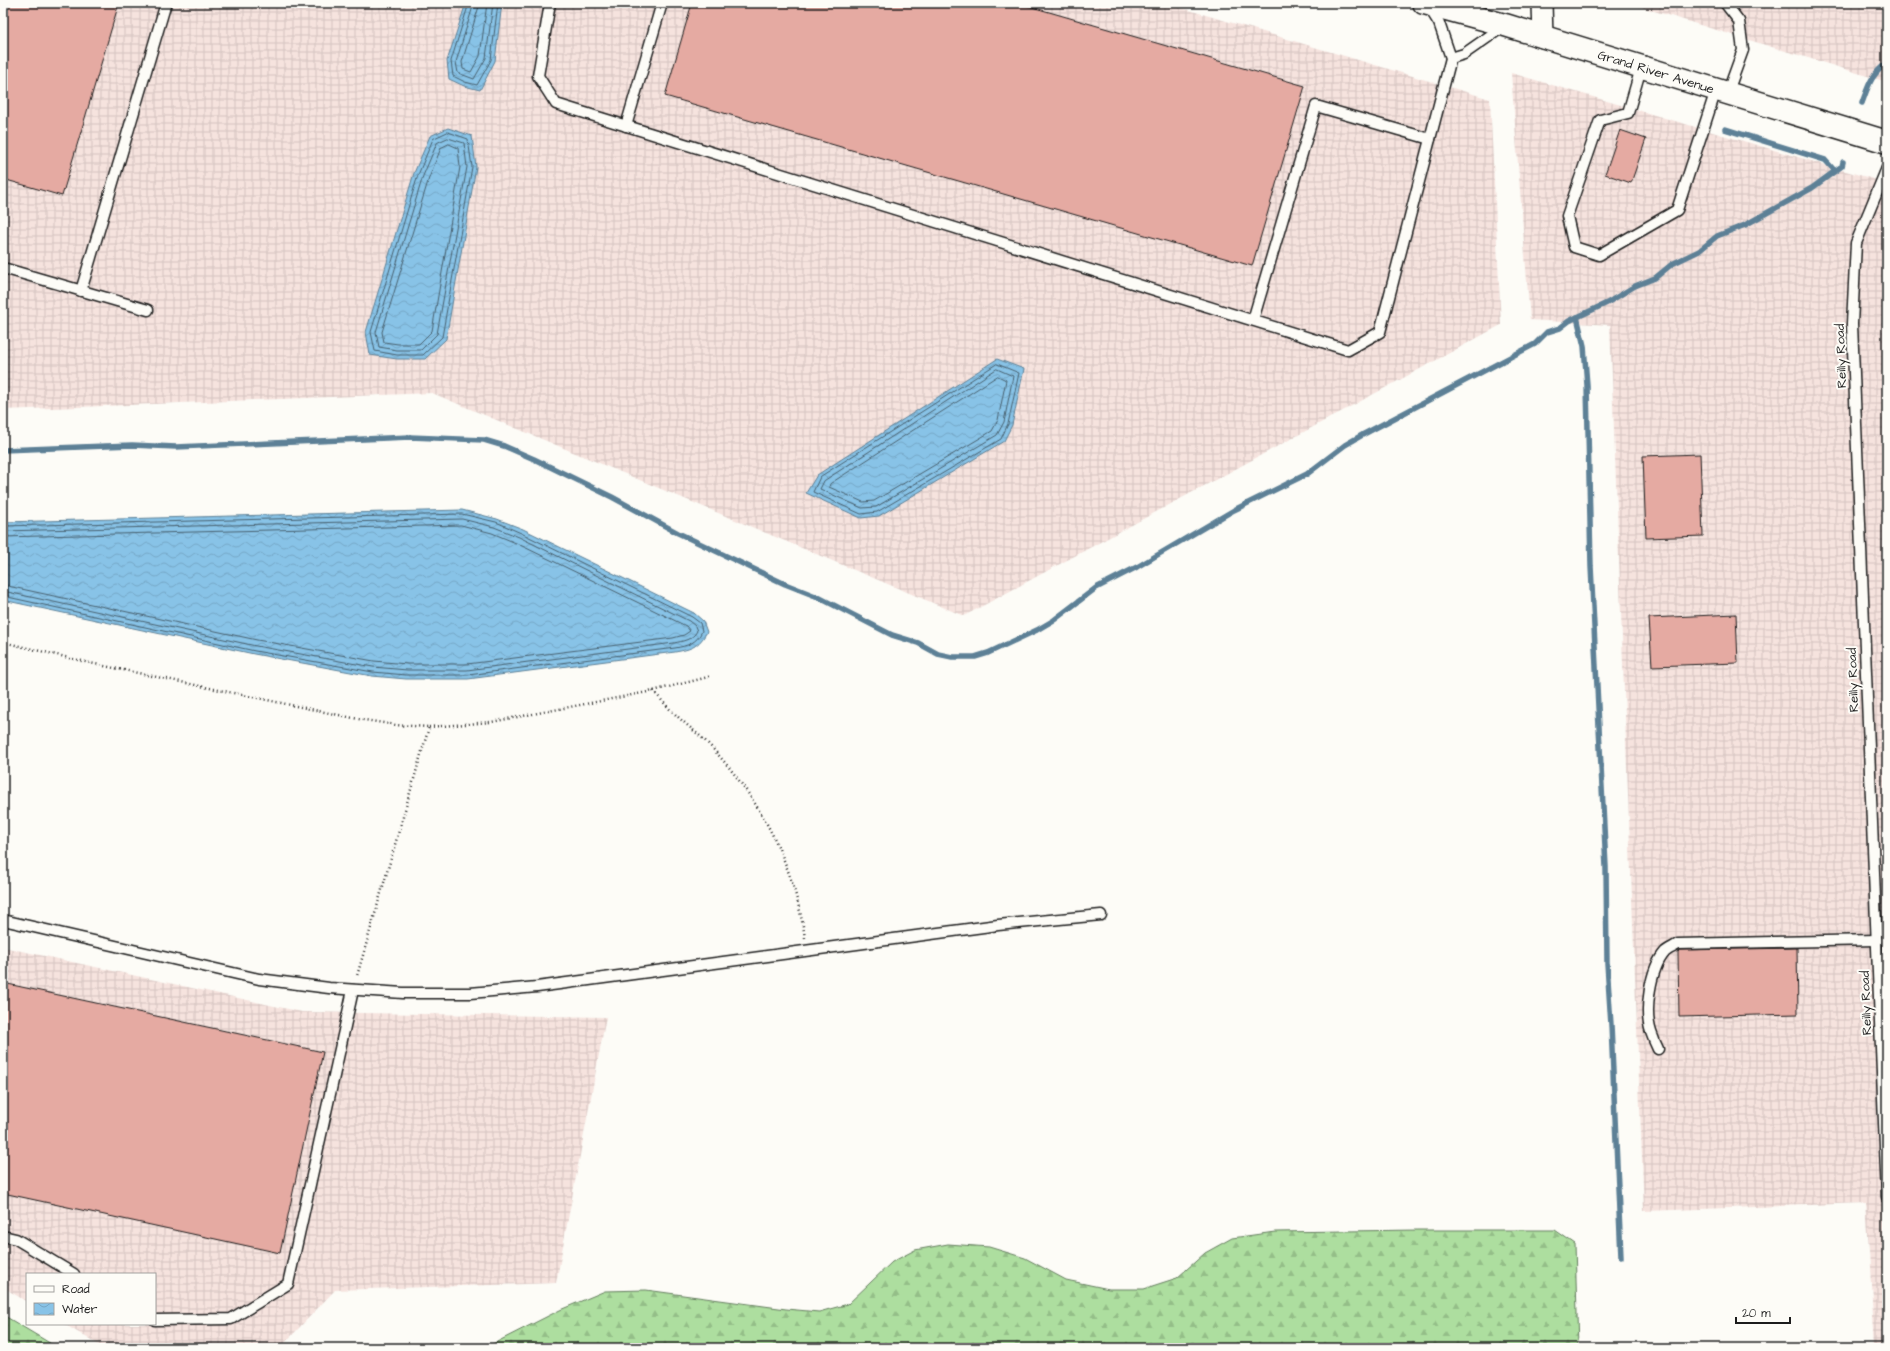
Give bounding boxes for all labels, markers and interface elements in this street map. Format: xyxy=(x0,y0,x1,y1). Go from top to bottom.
street label: Grand River Avenue xyxy=(1596,46,1716,98)
street label: Reilly Road xyxy=(1831,323,1852,389)
street label: Reilly Road xyxy=(1843,647,1864,713)
street label: Reilly Road xyxy=(1856,970,1877,1036)
legend xyxy=(26,1273,156,1325)
text: Road xyxy=(62,1281,90,1298)
scale bar xyxy=(1736,1299,1790,1325)
text: Water xyxy=(62,1301,98,1318)
text: 20 m xyxy=(1742,1305,1771,1322)

